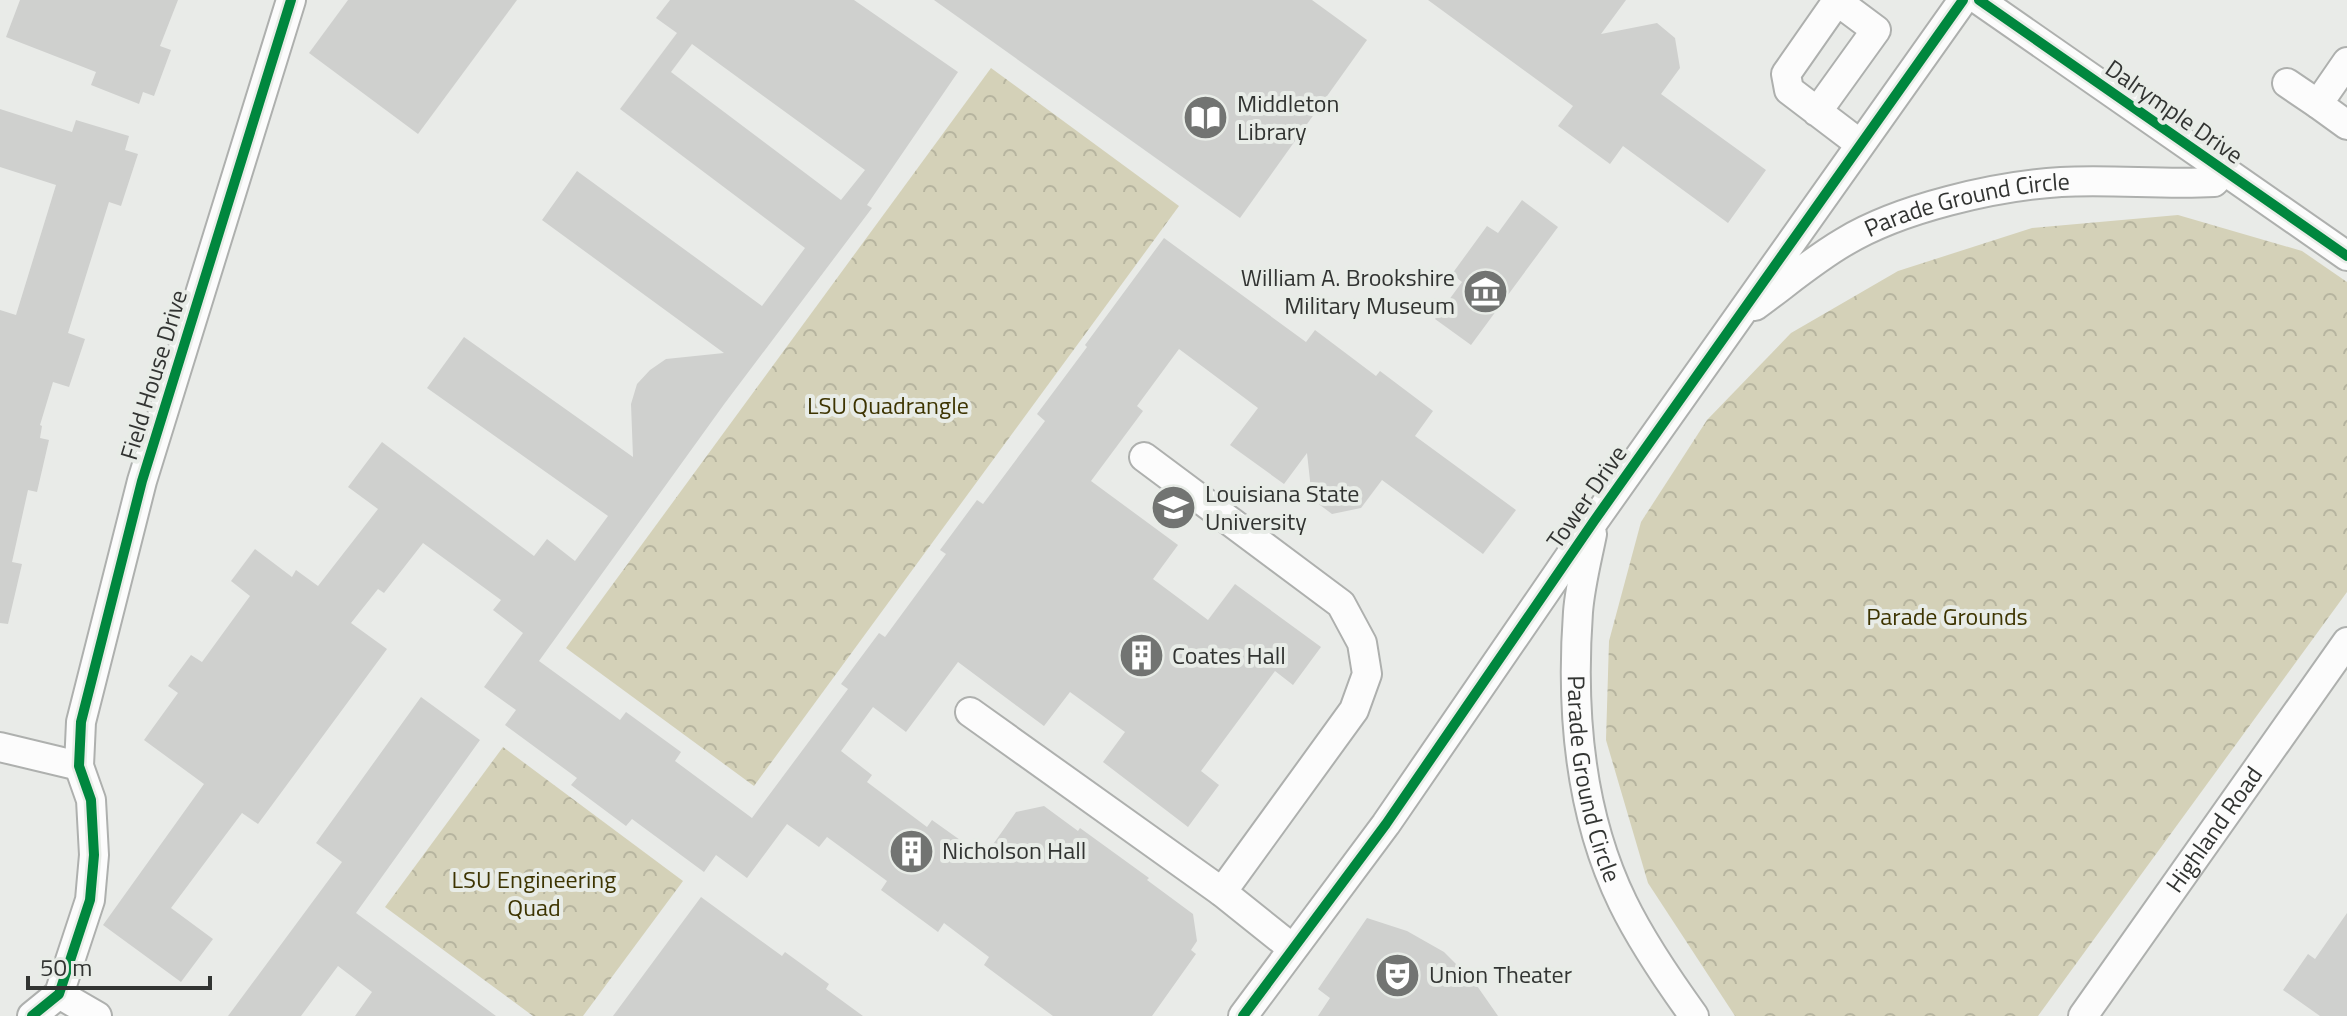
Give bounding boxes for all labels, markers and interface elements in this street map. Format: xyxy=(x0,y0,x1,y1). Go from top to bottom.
street label: Dalrymple Drive xyxy=(2098,50,2251,172)
place label: Middleton Library xyxy=(1237,85,1339,149)
library icon: Middleton Library xyxy=(1182,94,1230,142)
street label: Parade Ground Circle xyxy=(1858,163,2071,246)
place label: William A. Brookshire Military Museum xyxy=(1241,259,1455,323)
museum icon: William A. Brookshire Military Museum xyxy=(1462,268,1510,316)
street label: Field House Drive xyxy=(110,285,196,464)
park label: LSU Quadrangle xyxy=(807,387,969,423)
street label: Tower Drive xyxy=(1537,437,1635,556)
place label: Louisiana State University xyxy=(1205,475,1359,539)
school or university icon: Louisiana State University xyxy=(1150,484,1198,532)
park label: Parade Grounds xyxy=(1866,598,2028,634)
building icon: Coates Hall xyxy=(1117,632,1165,680)
place label: Coates Hall xyxy=(1172,637,1286,673)
street label: Parade Ground Circle xyxy=(1559,675,1631,887)
street label: Highland Road xyxy=(2157,759,2271,900)
building icon: Nicholson Hall xyxy=(887,827,935,875)
place label: Nicholson Hall xyxy=(942,832,1086,868)
park label: LSU Engineering Quad xyxy=(452,861,616,925)
scale bar xyxy=(28,940,210,990)
text: 50 m xyxy=(40,949,92,985)
theatre icon: Union Theater xyxy=(1374,951,1422,999)
place label: Union Theater xyxy=(1429,956,1572,992)

